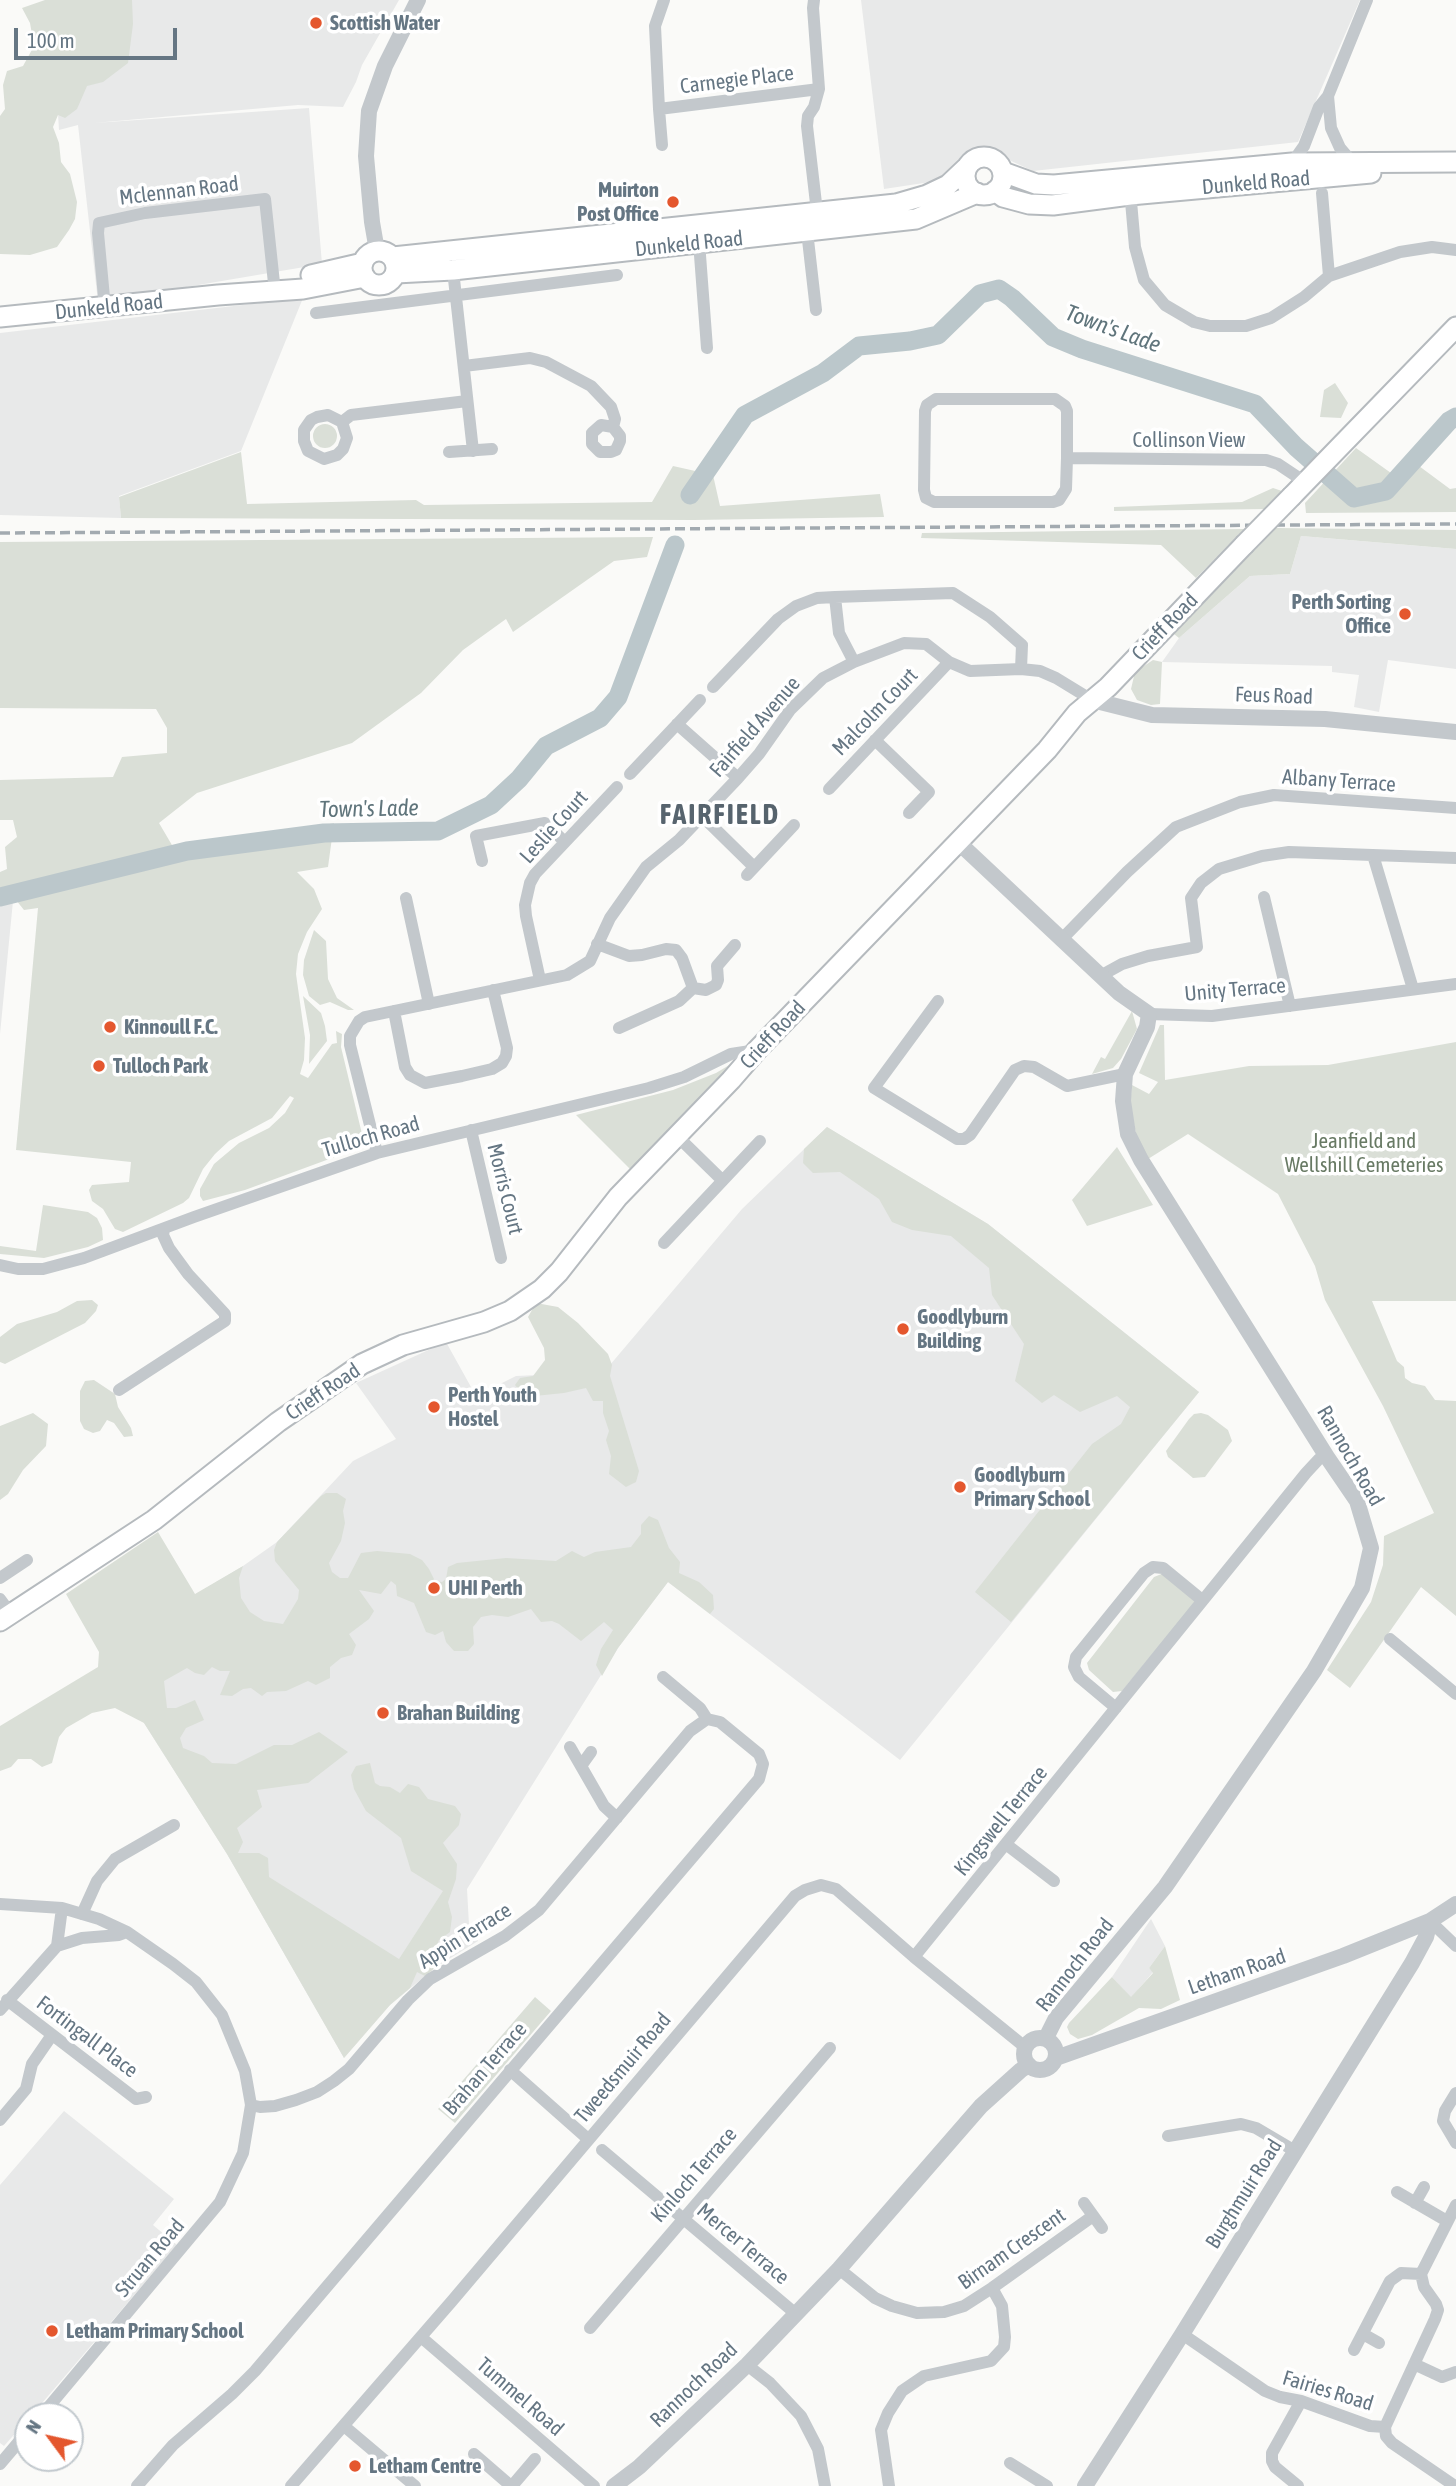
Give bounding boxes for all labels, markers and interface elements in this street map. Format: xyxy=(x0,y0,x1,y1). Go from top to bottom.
place label: Scottish Water xyxy=(330,10,440,36)
scale bar xyxy=(18,14,180,58)
marker: Scottish Water xyxy=(308,15,324,31)
text: 100 m xyxy=(27,28,75,52)
street label: Carnegie Place xyxy=(679,61,795,99)
street label: Dunkeld Road xyxy=(1201,166,1311,200)
street label: Mclennan Road xyxy=(118,171,240,211)
place label: Muirton Post Office xyxy=(577,177,659,227)
marker: Muirton Post Office xyxy=(665,194,681,210)
street label: Dunkeld Road xyxy=(634,226,744,262)
street label: Dunkeld Road xyxy=(54,289,164,325)
water label: Town's Lade xyxy=(1061,299,1165,359)
street label: Collinson View xyxy=(1133,427,1245,453)
street label: Crieff Road xyxy=(1127,588,1203,666)
place label: Perth Sorting Office xyxy=(1292,589,1391,639)
marker: Perth Sorting Office xyxy=(1397,606,1413,622)
street label: Malcolm Court xyxy=(827,663,923,761)
street label: Fairfield Avenue xyxy=(704,672,806,782)
street label: Feus Road xyxy=(1235,682,1313,710)
street label: Albany Terrace xyxy=(1281,764,1397,798)
street label: Leslie Court xyxy=(515,785,593,869)
water label: Town's Lade xyxy=(319,794,419,824)
district label: FAIRFIELD xyxy=(661,798,779,832)
street label: Unity Terrace xyxy=(1183,973,1287,1007)
street label: Crieff Road xyxy=(735,996,811,1074)
place label: Kinnoull F.C. xyxy=(124,1014,218,1040)
marker: Kinnoull F.C. xyxy=(102,1019,118,1035)
place label: Tulloch Park xyxy=(113,1053,208,1079)
marker: Tulloch Park xyxy=(91,1058,107,1074)
street label: Tulloch Road xyxy=(319,1111,423,1163)
park label: Jeanfield and Wellshill Cemeteries xyxy=(1285,1128,1443,1178)
street label: Morris Court xyxy=(482,1141,528,1237)
place label: Goodlyburn Building xyxy=(917,1304,1008,1354)
marker: Goodlyburn Building xyxy=(895,1321,911,1337)
street label: Crieff Road xyxy=(281,1358,365,1426)
place label: Perth Youth Hostel xyxy=(448,1382,537,1432)
marker: Perth Youth Hostel xyxy=(426,1399,442,1415)
street label: Rannoch Road xyxy=(1311,1401,1389,1511)
place label: Goodlyburn Primary School xyxy=(974,1462,1090,1512)
marker: Goodlyburn Primary School xyxy=(952,1479,968,1495)
place label: UHI Perth xyxy=(448,1575,523,1601)
marker: UHI Perth xyxy=(426,1580,442,1596)
place label: Brahan Building xyxy=(397,1700,520,1726)
marker: Brahan Building xyxy=(375,1705,391,1721)
street label: Kingswell Terrace xyxy=(949,1761,1053,1881)
street label: Appin Terrace xyxy=(414,1898,516,1974)
street label: Rannoch Road xyxy=(1031,1913,1119,2017)
street label: Letham Road xyxy=(1185,1944,1289,2000)
street label: Fortingall Place xyxy=(31,1991,143,2083)
street label: Tweedsmuir Road xyxy=(570,2008,676,2128)
street label: Brahan Terrace xyxy=(438,2017,532,2121)
street label: Kinloch Terrace xyxy=(646,2122,742,2228)
street label: Burghmuir Road xyxy=(1200,2135,1288,2253)
street label: Mercer Terrace xyxy=(692,2198,794,2290)
street label: Birnam Crescent xyxy=(954,2203,1070,2295)
street label: Struan Road xyxy=(110,2214,190,2302)
place label: Letham Primary School xyxy=(66,2318,244,2344)
marker: Letham Primary School xyxy=(44,2323,60,2339)
street label: Rannoch Road xyxy=(645,2337,743,2433)
street label: Tummel Road xyxy=(472,2353,568,2441)
street label: Fairies Road xyxy=(1280,2365,1376,2417)
north arrow xyxy=(14,2402,84,2472)
text: N xyxy=(21,2416,45,2437)
place label: Letham Centre xyxy=(369,2453,482,2479)
marker: Letham Centre xyxy=(347,2458,363,2474)

